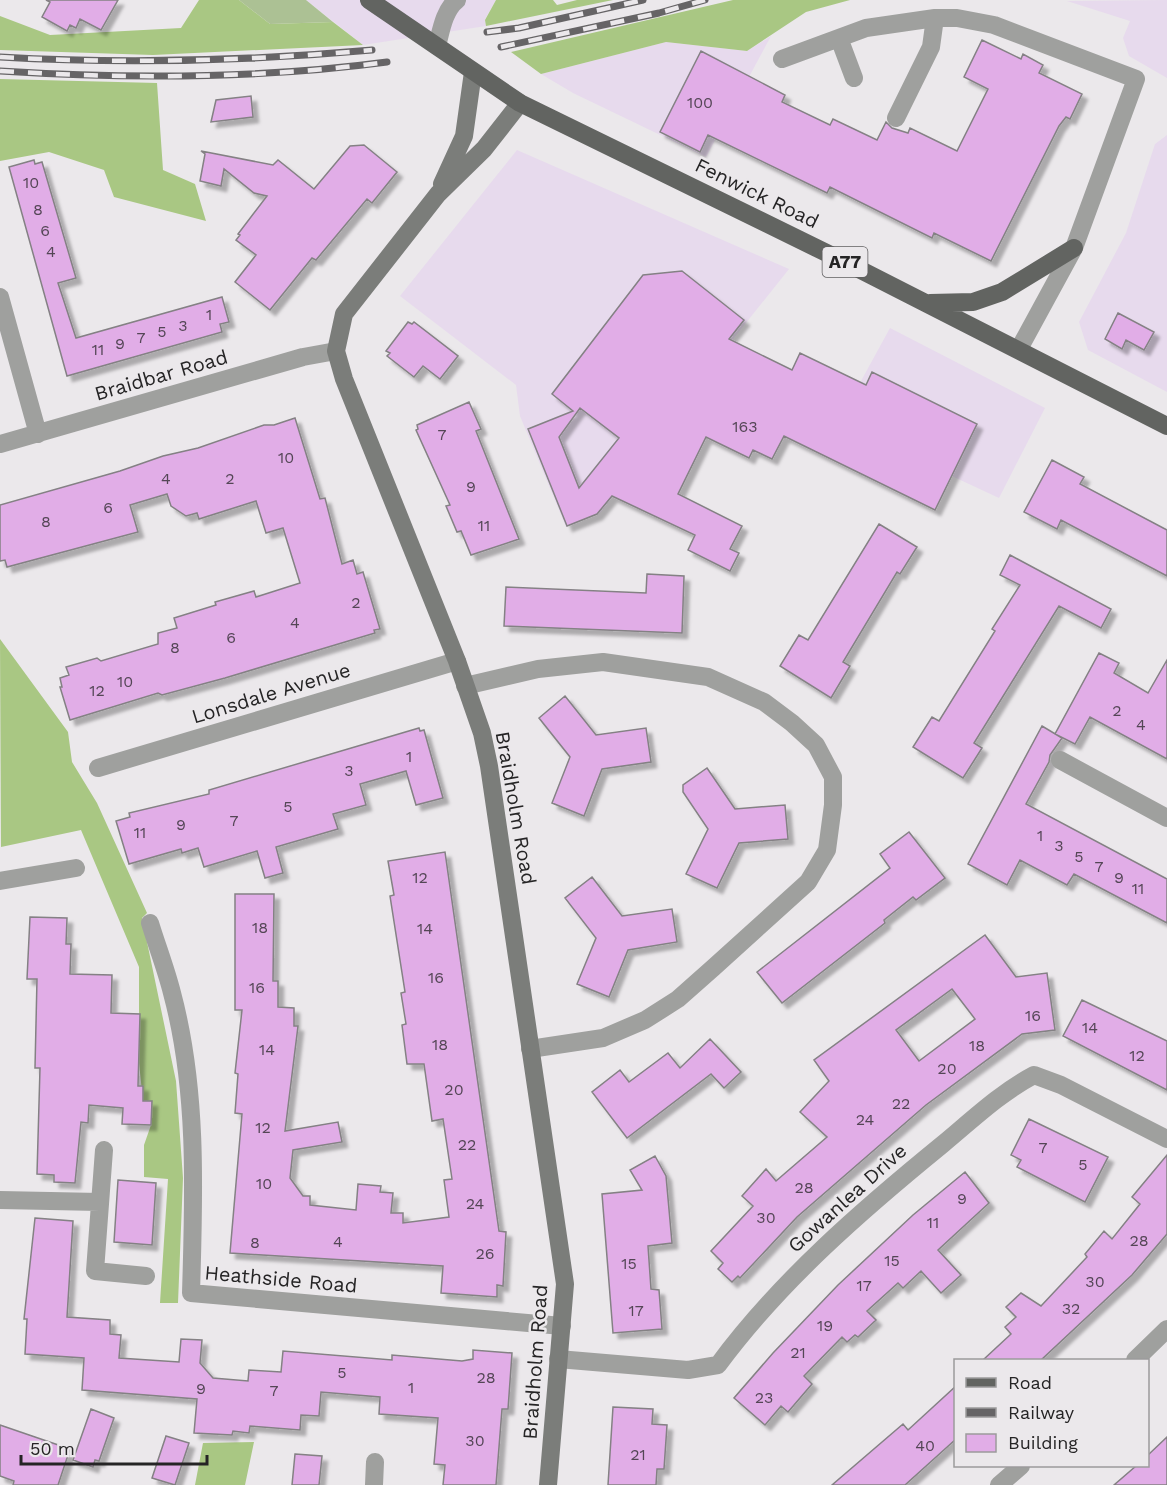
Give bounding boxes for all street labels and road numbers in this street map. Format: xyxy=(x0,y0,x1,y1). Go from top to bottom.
street label: Fenwick Road xyxy=(691,153,823,233)
road number: A77 xyxy=(822,247,868,277)
street label: Braidbar Road xyxy=(92,345,230,405)
street label: Lonsdale Avenue xyxy=(189,657,353,729)
street label: Braidholm Road xyxy=(491,729,541,887)
street label: Gowanlea Drive xyxy=(783,1138,911,1258)
street label: Heathside Road xyxy=(204,1260,358,1298)
street label: Braidholm Road xyxy=(518,1284,552,1440)

